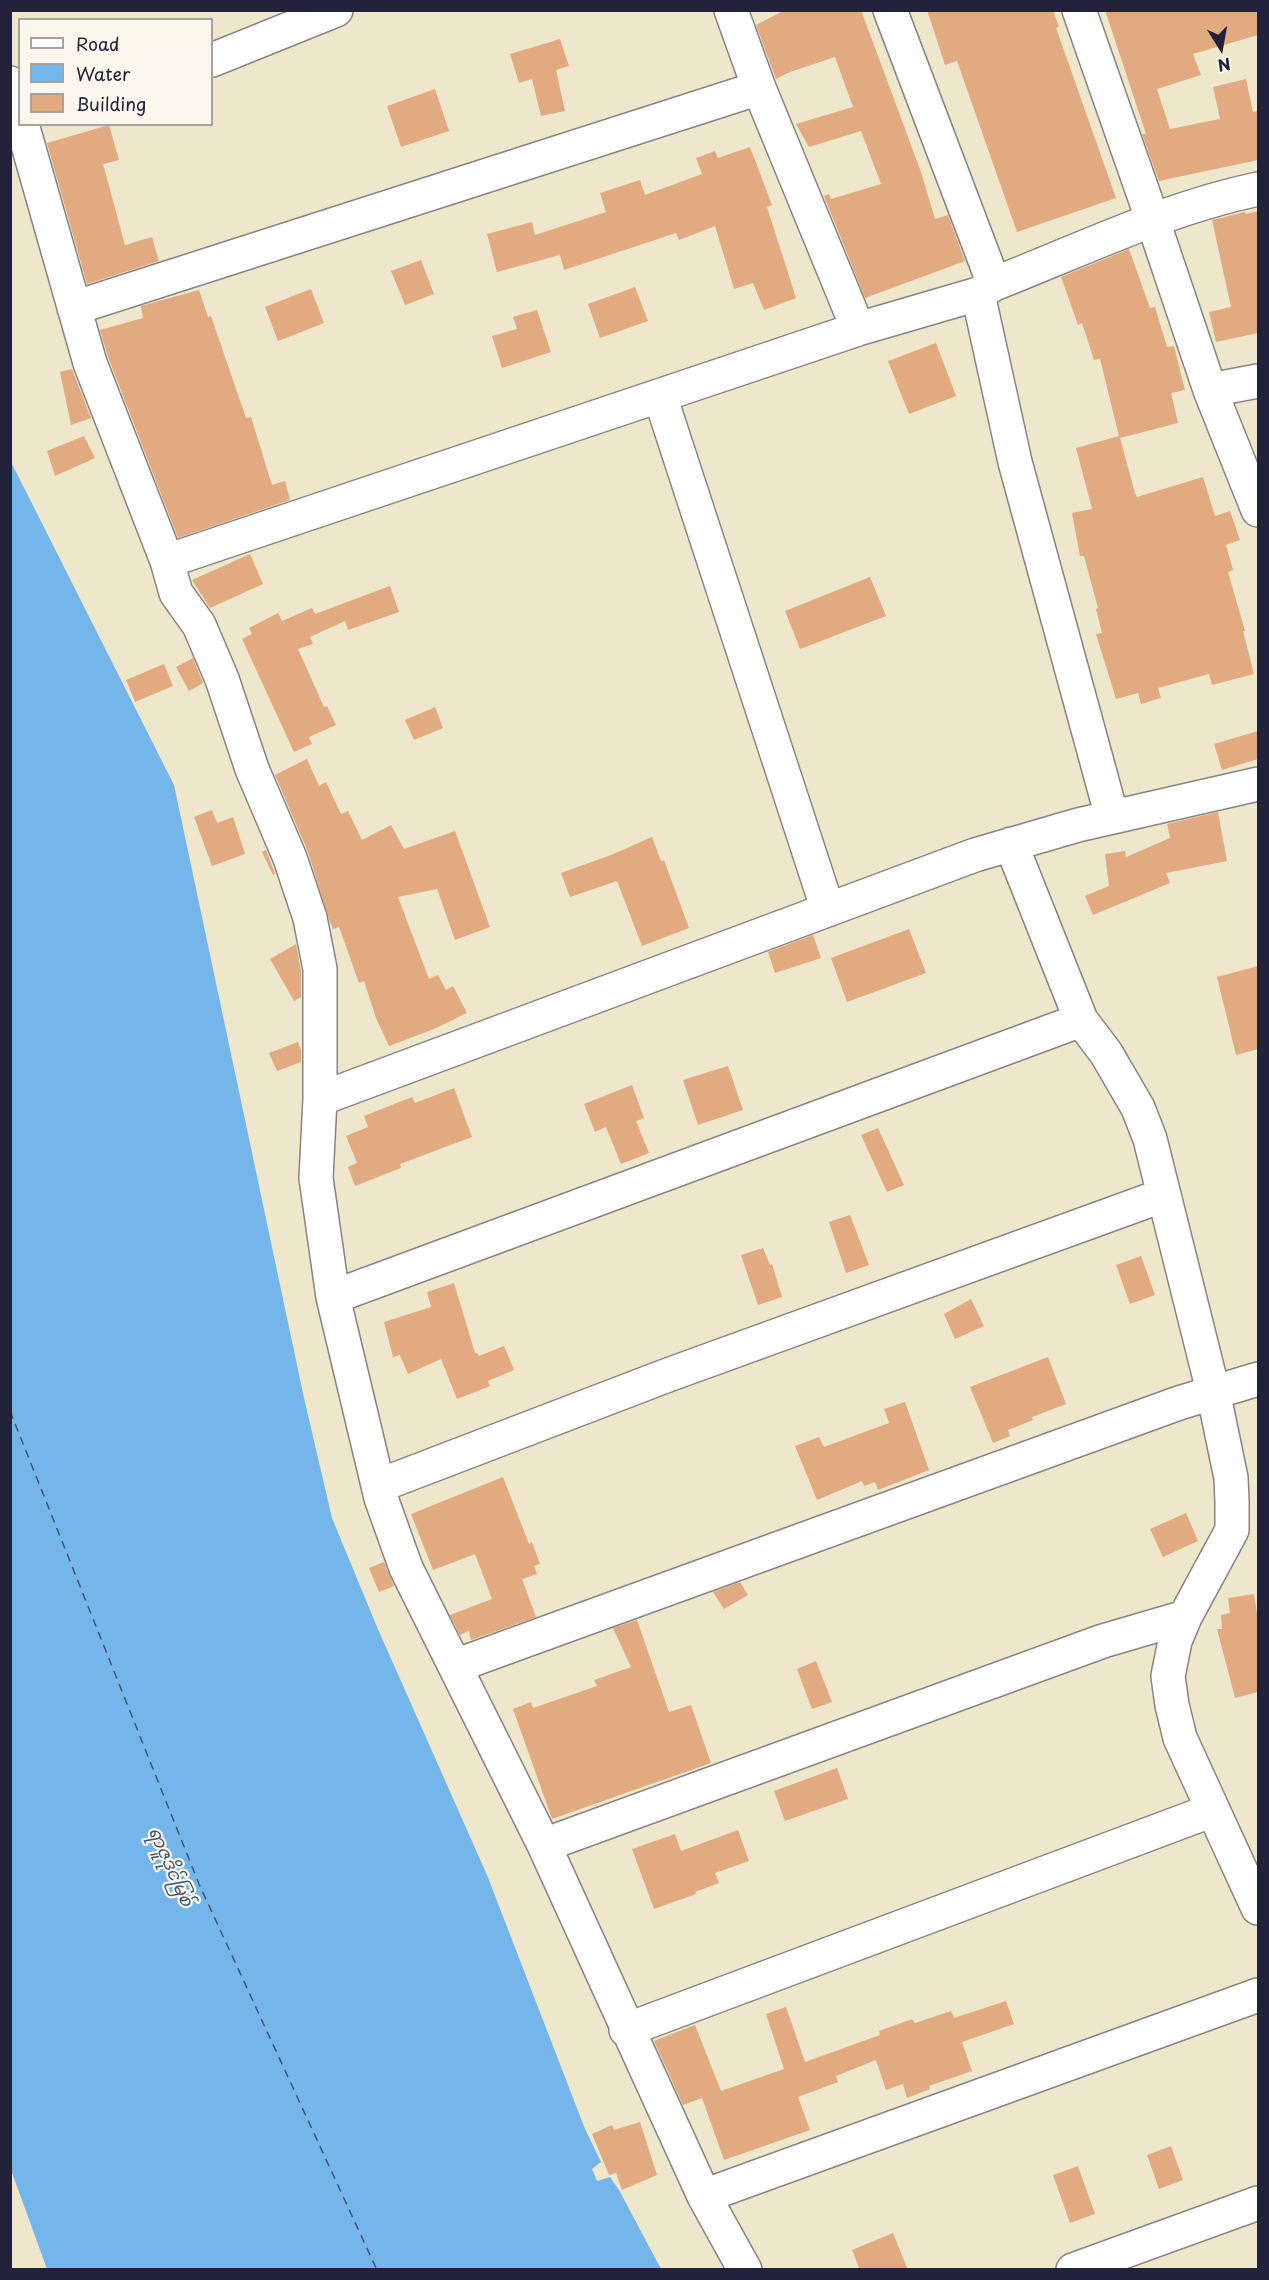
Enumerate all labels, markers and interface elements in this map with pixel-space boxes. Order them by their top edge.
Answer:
legend [18,18,213,126]
north arrow [1191,18,1251,78]
text: Road [76,30,120,57]
text: N [1216,53,1233,79]
text: Water [76,60,130,87]
text: Building [76,90,146,117]
water label: ရာဇူဒိုင်မြစ် [143,1824,197,1910]

